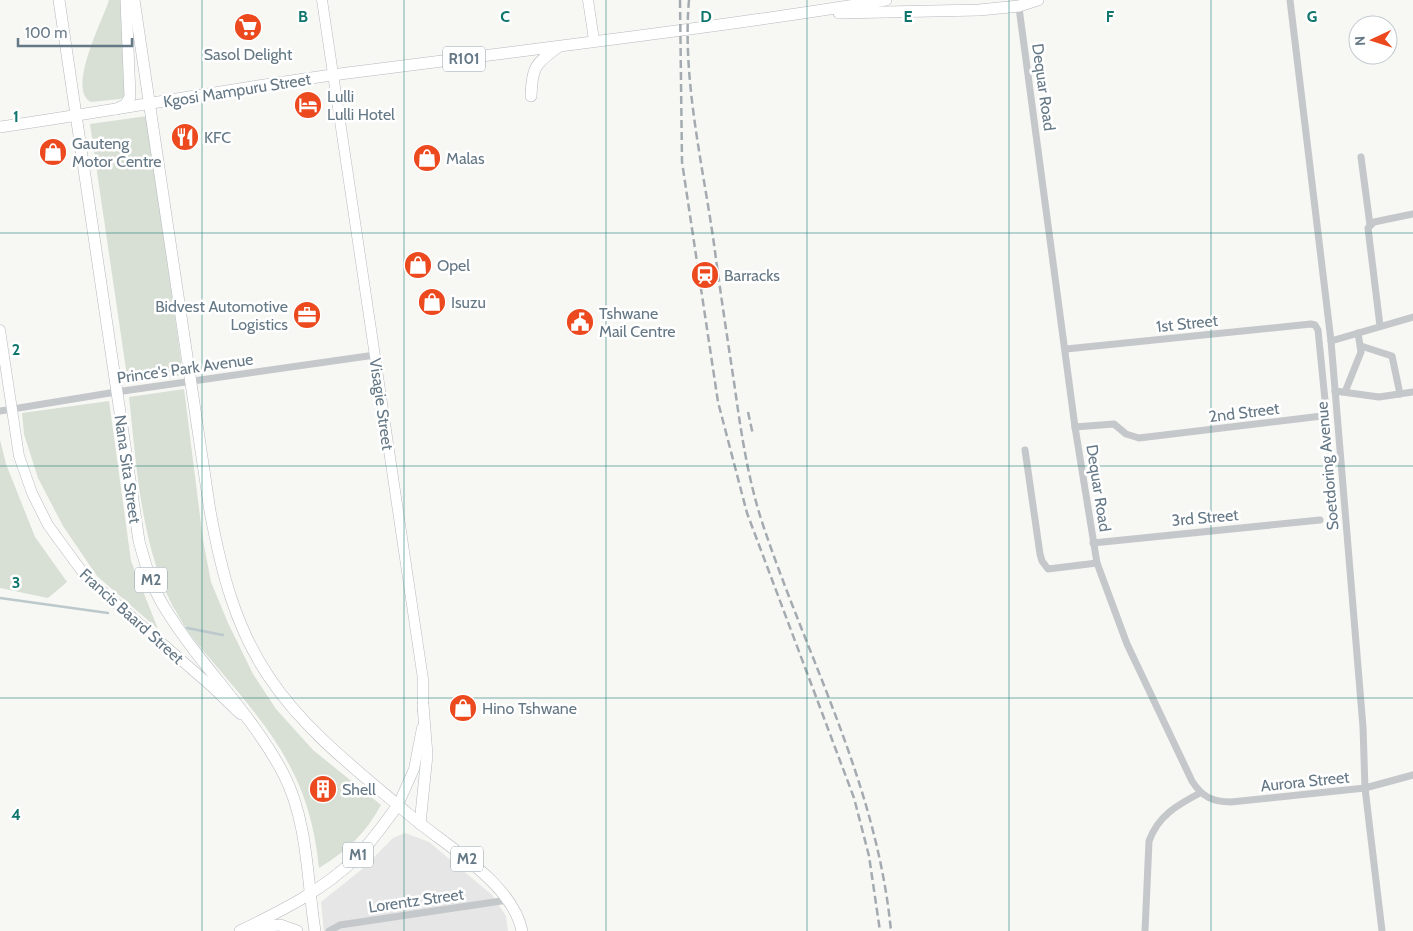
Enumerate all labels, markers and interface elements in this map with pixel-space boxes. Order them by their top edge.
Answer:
text: B [298,7,308,26]
text: C [500,7,510,26]
text: D [700,7,712,26]
text: E [903,7,913,26]
text: F [1106,7,1115,26]
text: G [1307,7,1317,26]
supermarket icon: Sasol Delight [233,12,263,42]
scale bar [18,15,131,47]
north arrow [1348,15,1398,65]
text: 100 m [25,24,67,42]
text: N [1351,35,1369,46]
street label: Dequar Road [1028,42,1059,132]
place label: Sasol Delight [204,45,293,64]
road number: R101 [443,46,485,72]
street label: Kgosi Mampuru Street [162,69,313,112]
place label: Lulli Lulli Hotel [327,87,395,124]
hotel icon: Lulli Lulli Hotel [293,90,323,120]
text: 1 [13,107,19,126]
restaurant icon: KFC [170,122,200,152]
place label: KFC [204,128,231,147]
place label: Gauteng Motor Centre [72,134,161,171]
shop icon: Gauteng Motor Centre [38,137,68,167]
shop icon: Malas [412,143,442,173]
place label: Malas [446,149,485,168]
shop icon: Opel [403,250,433,280]
place label: Opel [437,256,470,275]
station icon: Barracks [690,260,720,290]
place label: Barracks [724,266,780,285]
shop icon: Isuzu [417,287,447,317]
place label: Isuzu [451,293,486,312]
place label: Bidvest Automotive Logistics [155,297,288,334]
office icon: Bidvest Automotive Logistics [292,300,322,330]
place label: Tshwane Mail Centre [599,304,675,341]
public building icon: Tshwane Mail Centre [565,307,595,337]
street label: 1st Street [1155,311,1219,336]
text: 2 [12,340,20,359]
street label: Prince's Park Avenue [116,350,254,387]
street label: Visagie Street [366,357,397,452]
street label: 2nd Street [1208,399,1281,426]
street label: Soetdoring Avenue [1312,401,1343,531]
street label: Nana Sita Street [110,414,145,525]
street label: Dequar Road [1082,443,1115,533]
street label: 3rd Street [1171,505,1240,530]
street label: Francis Baard Street [76,565,188,668]
road number: M2 [135,568,167,592]
text: 3 [12,573,20,592]
shop icon: Hino Tshwane [448,693,478,723]
place label: Hino Tshwane [482,699,577,718]
street label: Aurora Street [1260,767,1351,796]
building icon: Shell [308,774,338,804]
place label: Shell [342,780,376,799]
text: 4 [11,805,21,824]
road number: M1 [343,842,373,868]
road number: M2 [451,846,483,872]
street label: Lorentz Street [367,884,466,917]

